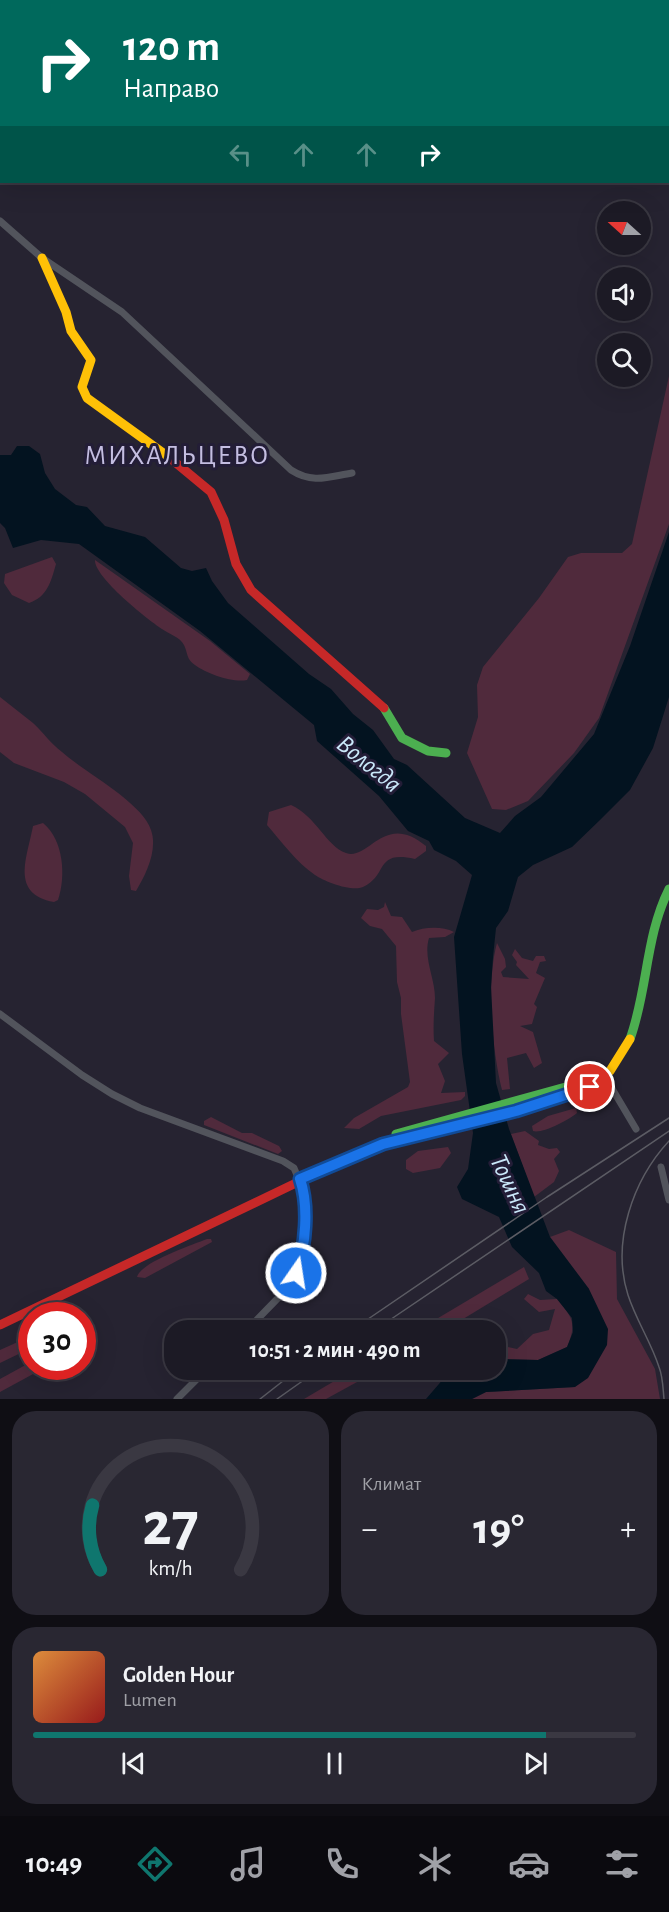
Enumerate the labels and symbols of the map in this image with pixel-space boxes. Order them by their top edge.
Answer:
north arrow [597,201,651,255]
district label: МИХАЛЬЦЕВО [84,442,270,469]
water label: Вологда [332,730,406,798]
pin [564,1061,615,1112]
water label: Тошня [485,1150,535,1218]
position arrow [264,1241,328,1305]
speed limit sign: 30 [18,1302,96,1380]

